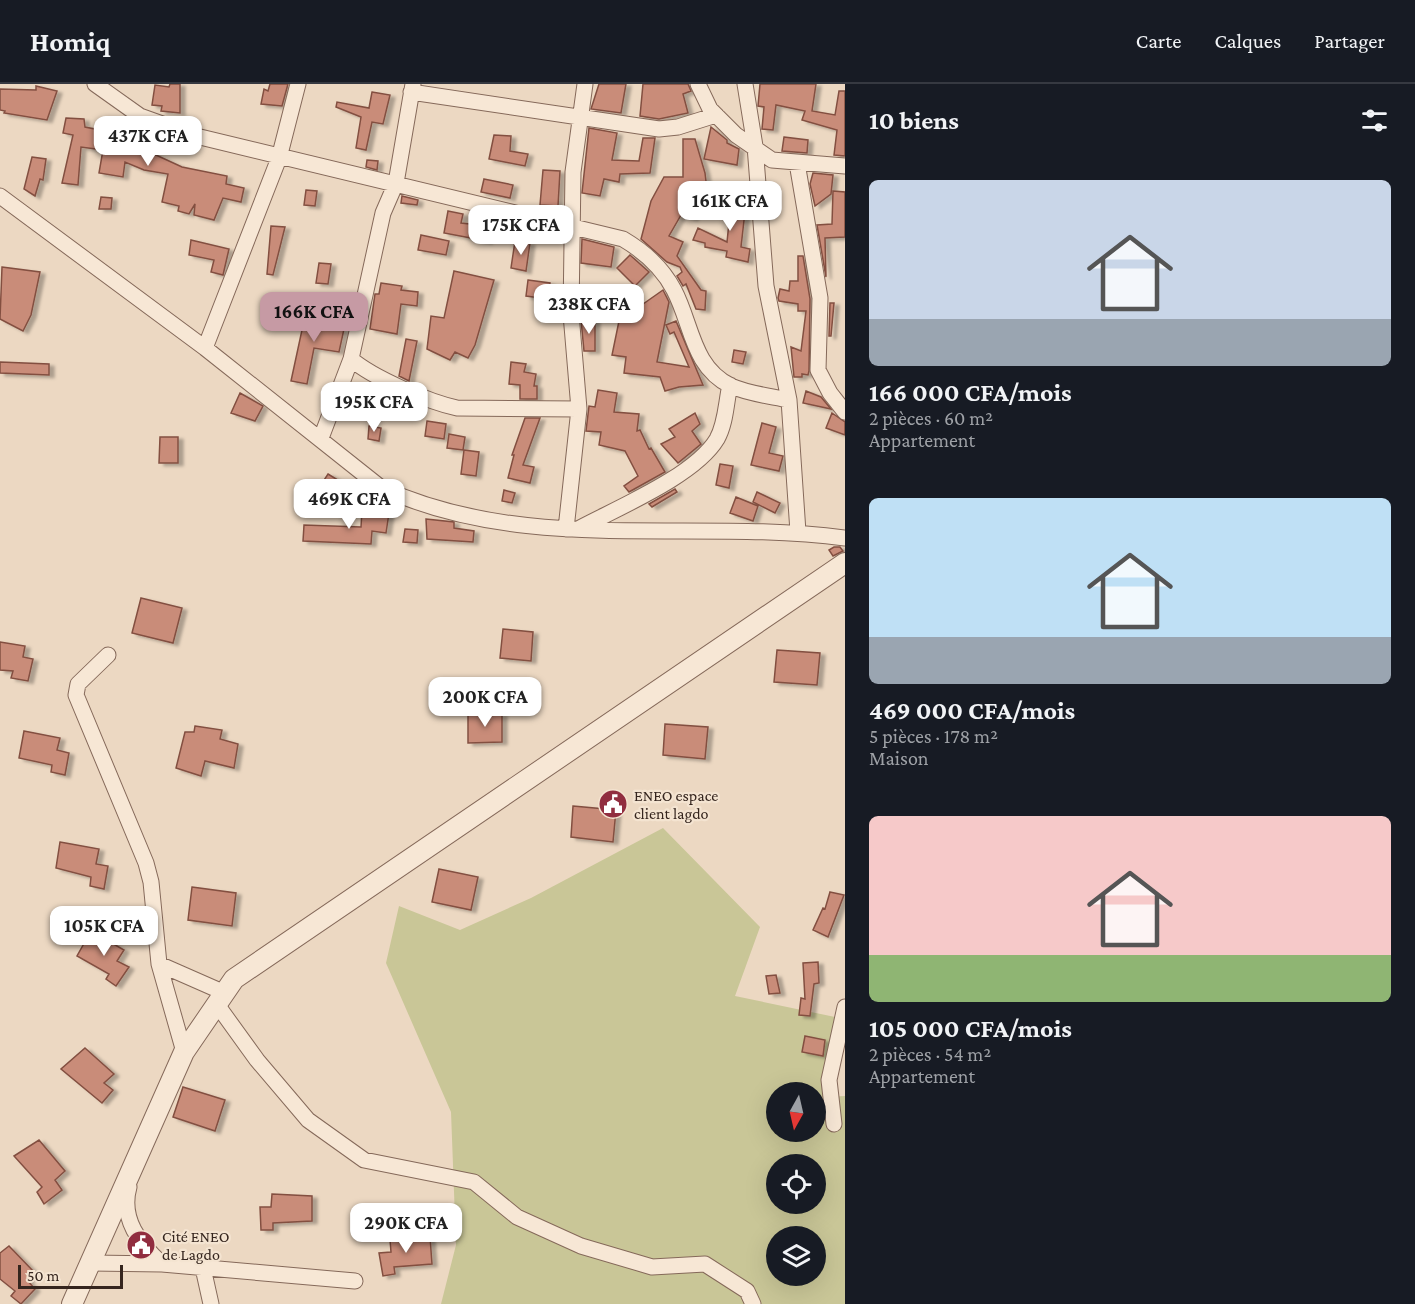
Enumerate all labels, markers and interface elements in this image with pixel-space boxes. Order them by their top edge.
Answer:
text: Homiq [30,26,111,57]
text: Carte [1136,29,1181,53]
text: Calques [1214,29,1281,53]
text: Partager [1314,29,1385,53]
icon: filters [1358,104,1391,137]
text: 10 biens [869,106,959,135]
pin: 437K CFA [86,116,210,167]
text: 437K CFA [108,124,188,146]
pin: 161K CFA [668,181,792,232]
text: 161K CFA [692,189,768,211]
pin: 175K CFA [459,205,583,256]
text: 175K CFA [482,213,560,235]
icon: home [1076,219,1184,327]
pin: 238K CFA [527,284,651,335]
pin: 166K CFA [252,292,376,343]
text: 238K CFA [548,292,630,314]
text: 166K CFA [274,300,354,322]
text: 166 000 CFA/mois [869,378,1072,407]
pin: 195K CFA [312,382,436,433]
text: 195K CFA [335,390,413,412]
text: 2 pièces · 60 m² [869,407,993,429]
text: Appartement [869,429,975,451]
pin: 469K CFA [287,479,411,530]
text: 469K CFA [308,487,390,509]
icon: home [1076,537,1184,645]
pin: 200K CFA [423,677,547,728]
text: 200K CFA [442,685,528,707]
text: 469 000 CFA/mois [869,696,1075,725]
text: 5 pièces · 178 m² [869,725,998,747]
text: Maison [869,747,929,769]
place label: ENEO espace client lagdo [634,787,718,823]
public building icon: ENEO espace client lagdo [597,788,629,820]
icon: home [1076,855,1184,963]
pin: 105K CFA [42,906,166,957]
text: 105K CFA [64,914,144,936]
text: 105 000 CFA/mois [869,1014,1072,1043]
text: 2 pièces · 54 m² [869,1043,991,1065]
text: Appartement [869,1065,975,1087]
north arrow [766,1082,826,1142]
map controls [766,1082,826,1286]
button: locate [766,1154,826,1214]
pin: 290K CFA [344,1203,468,1254]
text: 290K CFA [364,1211,448,1233]
button: layers [766,1226,826,1286]
place label: Cité ENEO de Lagdo [162,1228,229,1264]
public building icon: Cité ENEO de Lagdo [125,1229,157,1261]
scale bar [18,1262,123,1290]
text: 50 m [27,1267,59,1284]

